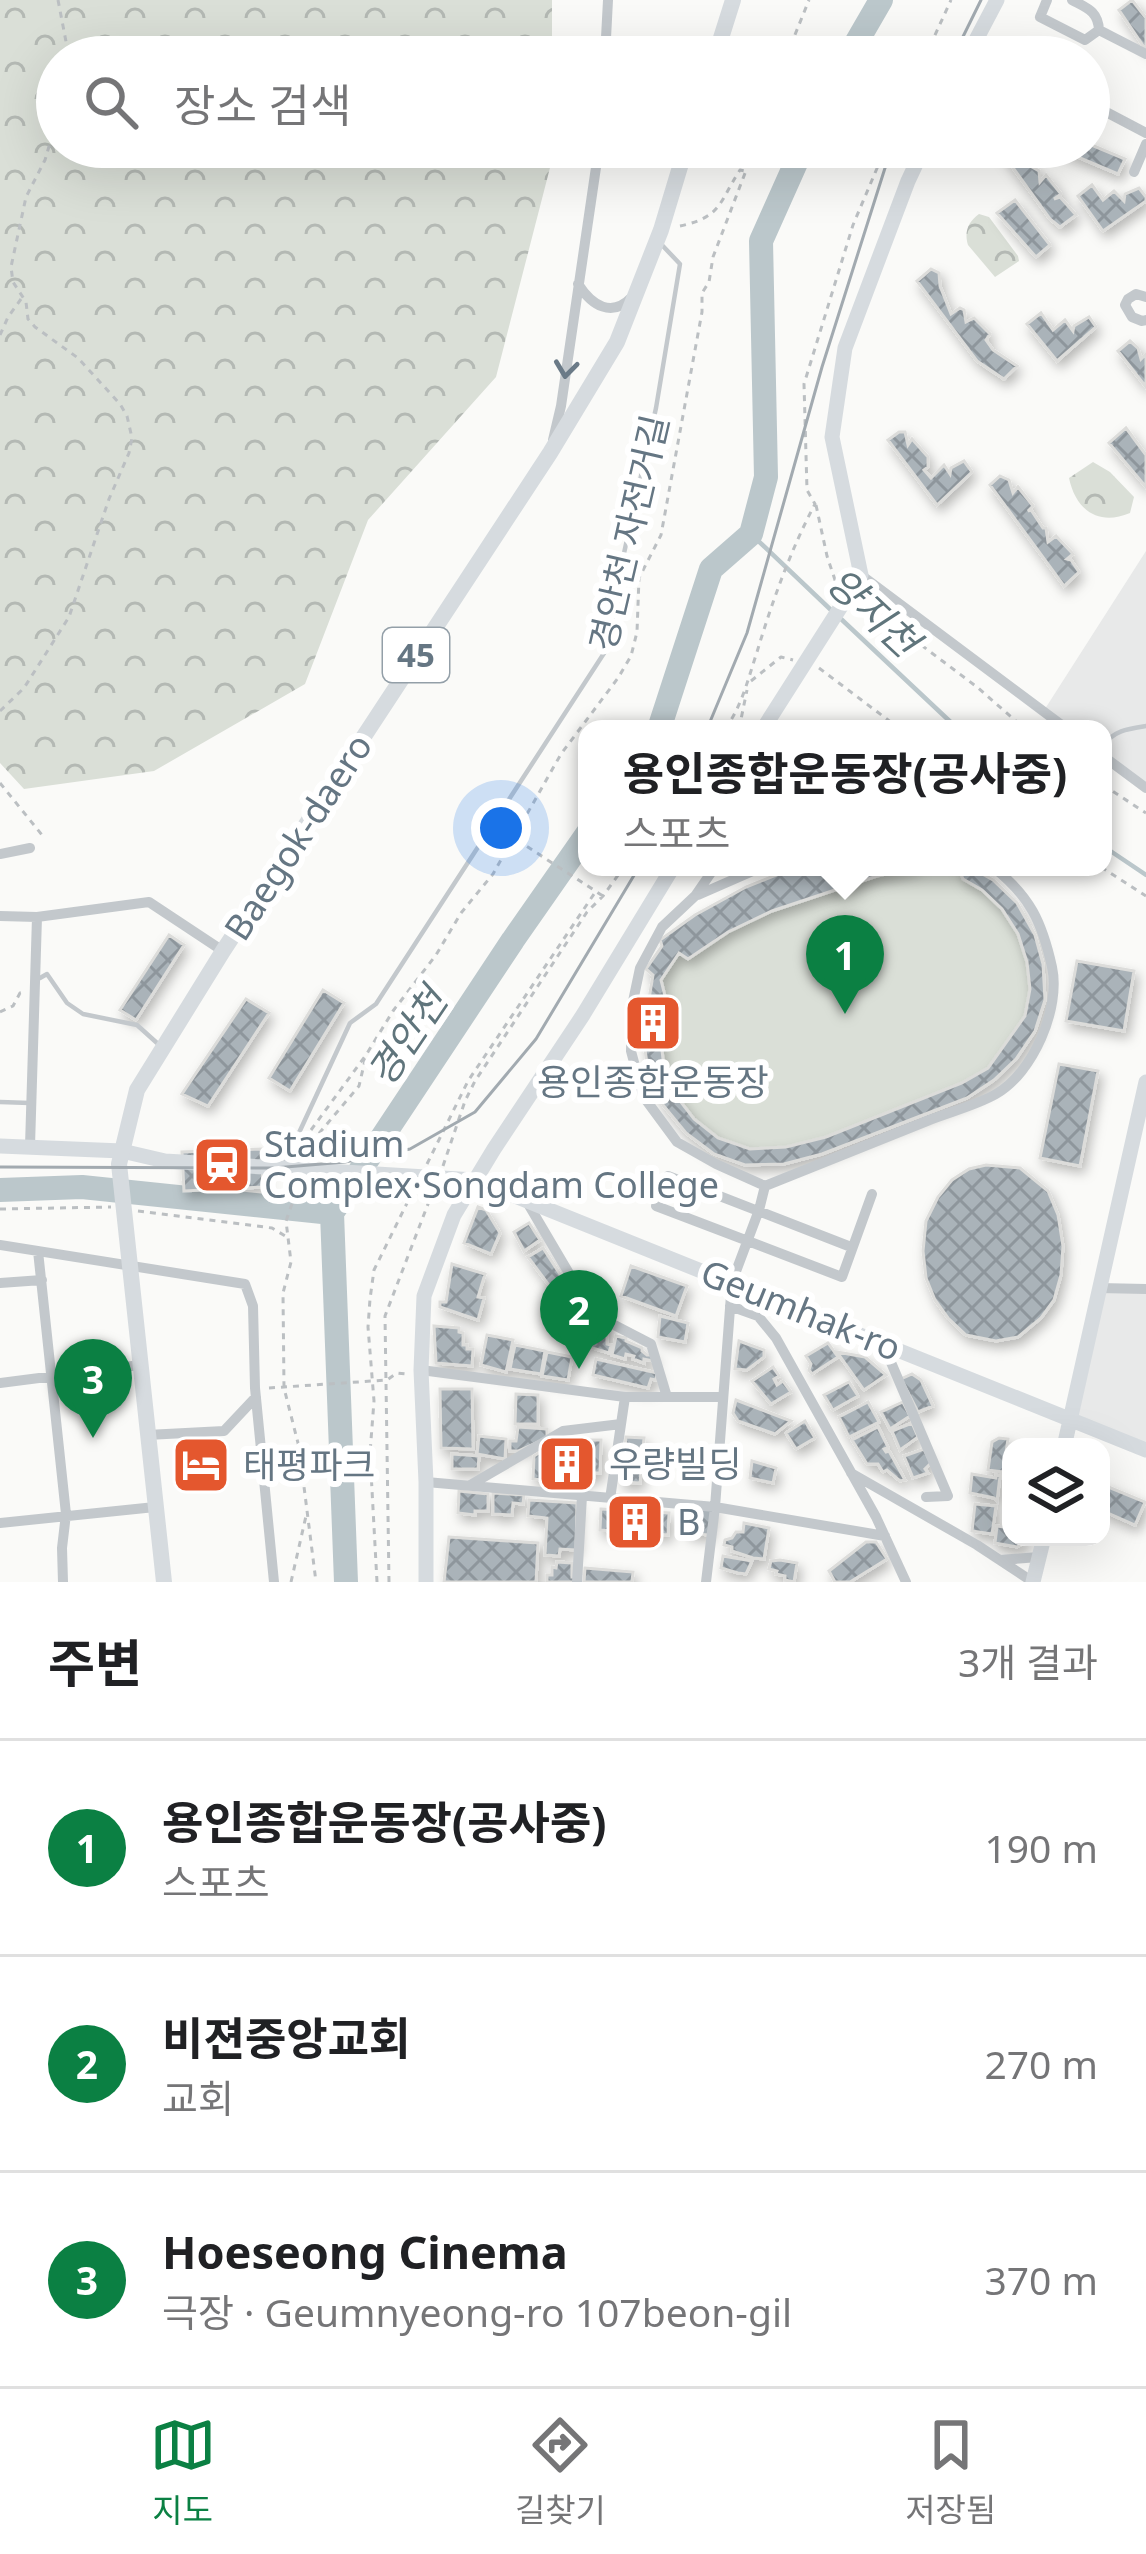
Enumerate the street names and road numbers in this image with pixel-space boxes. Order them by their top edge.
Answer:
street label: 경안천 자전거길 [578,410,680,656]
road number: 45 [383,628,449,682]
street label: Baegok-daero [212,724,383,950]
street label: Geumhak-ro [694,1247,908,1372]

